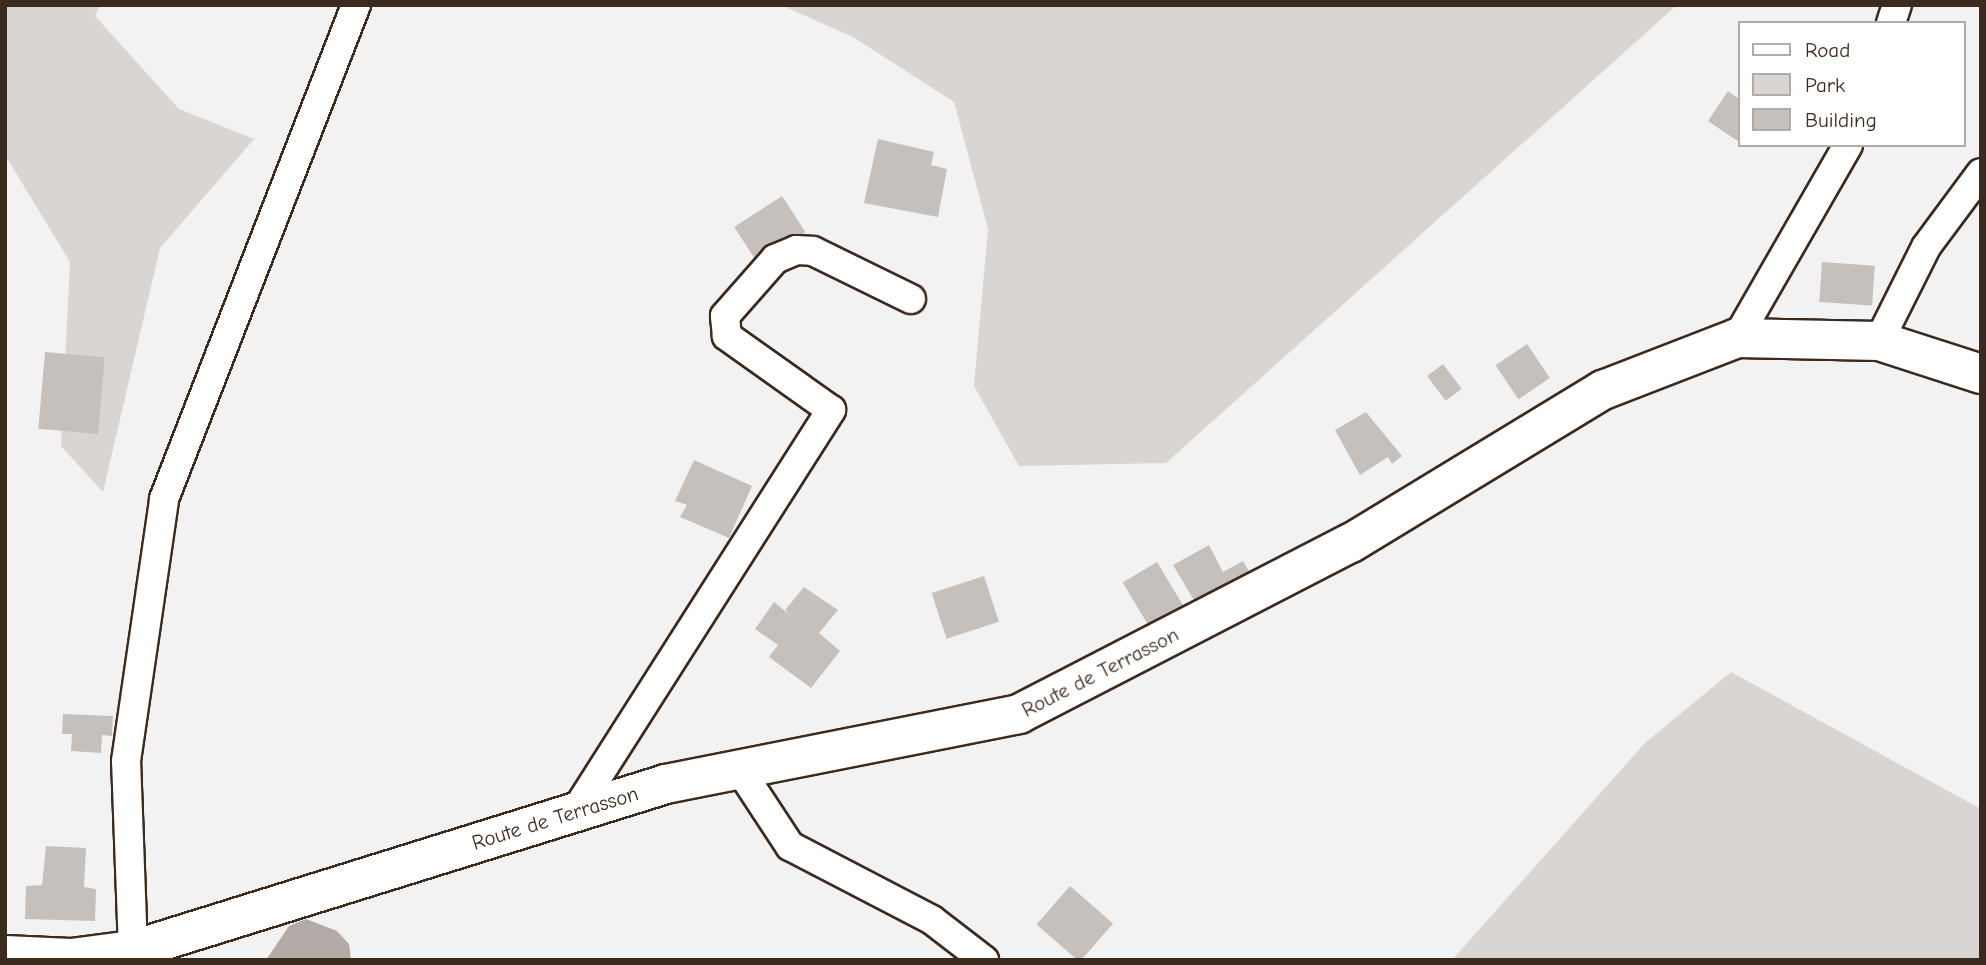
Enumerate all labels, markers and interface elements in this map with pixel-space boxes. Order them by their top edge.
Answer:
legend [1738,21,1965,147]
text: Road [1805,38,1850,62]
text: Park [1805,73,1845,97]
text: Building [1805,108,1877,132]
street label: Route de Terrasson [1017,622,1183,722]
street label: Route de Terrasson [469,781,641,855]

